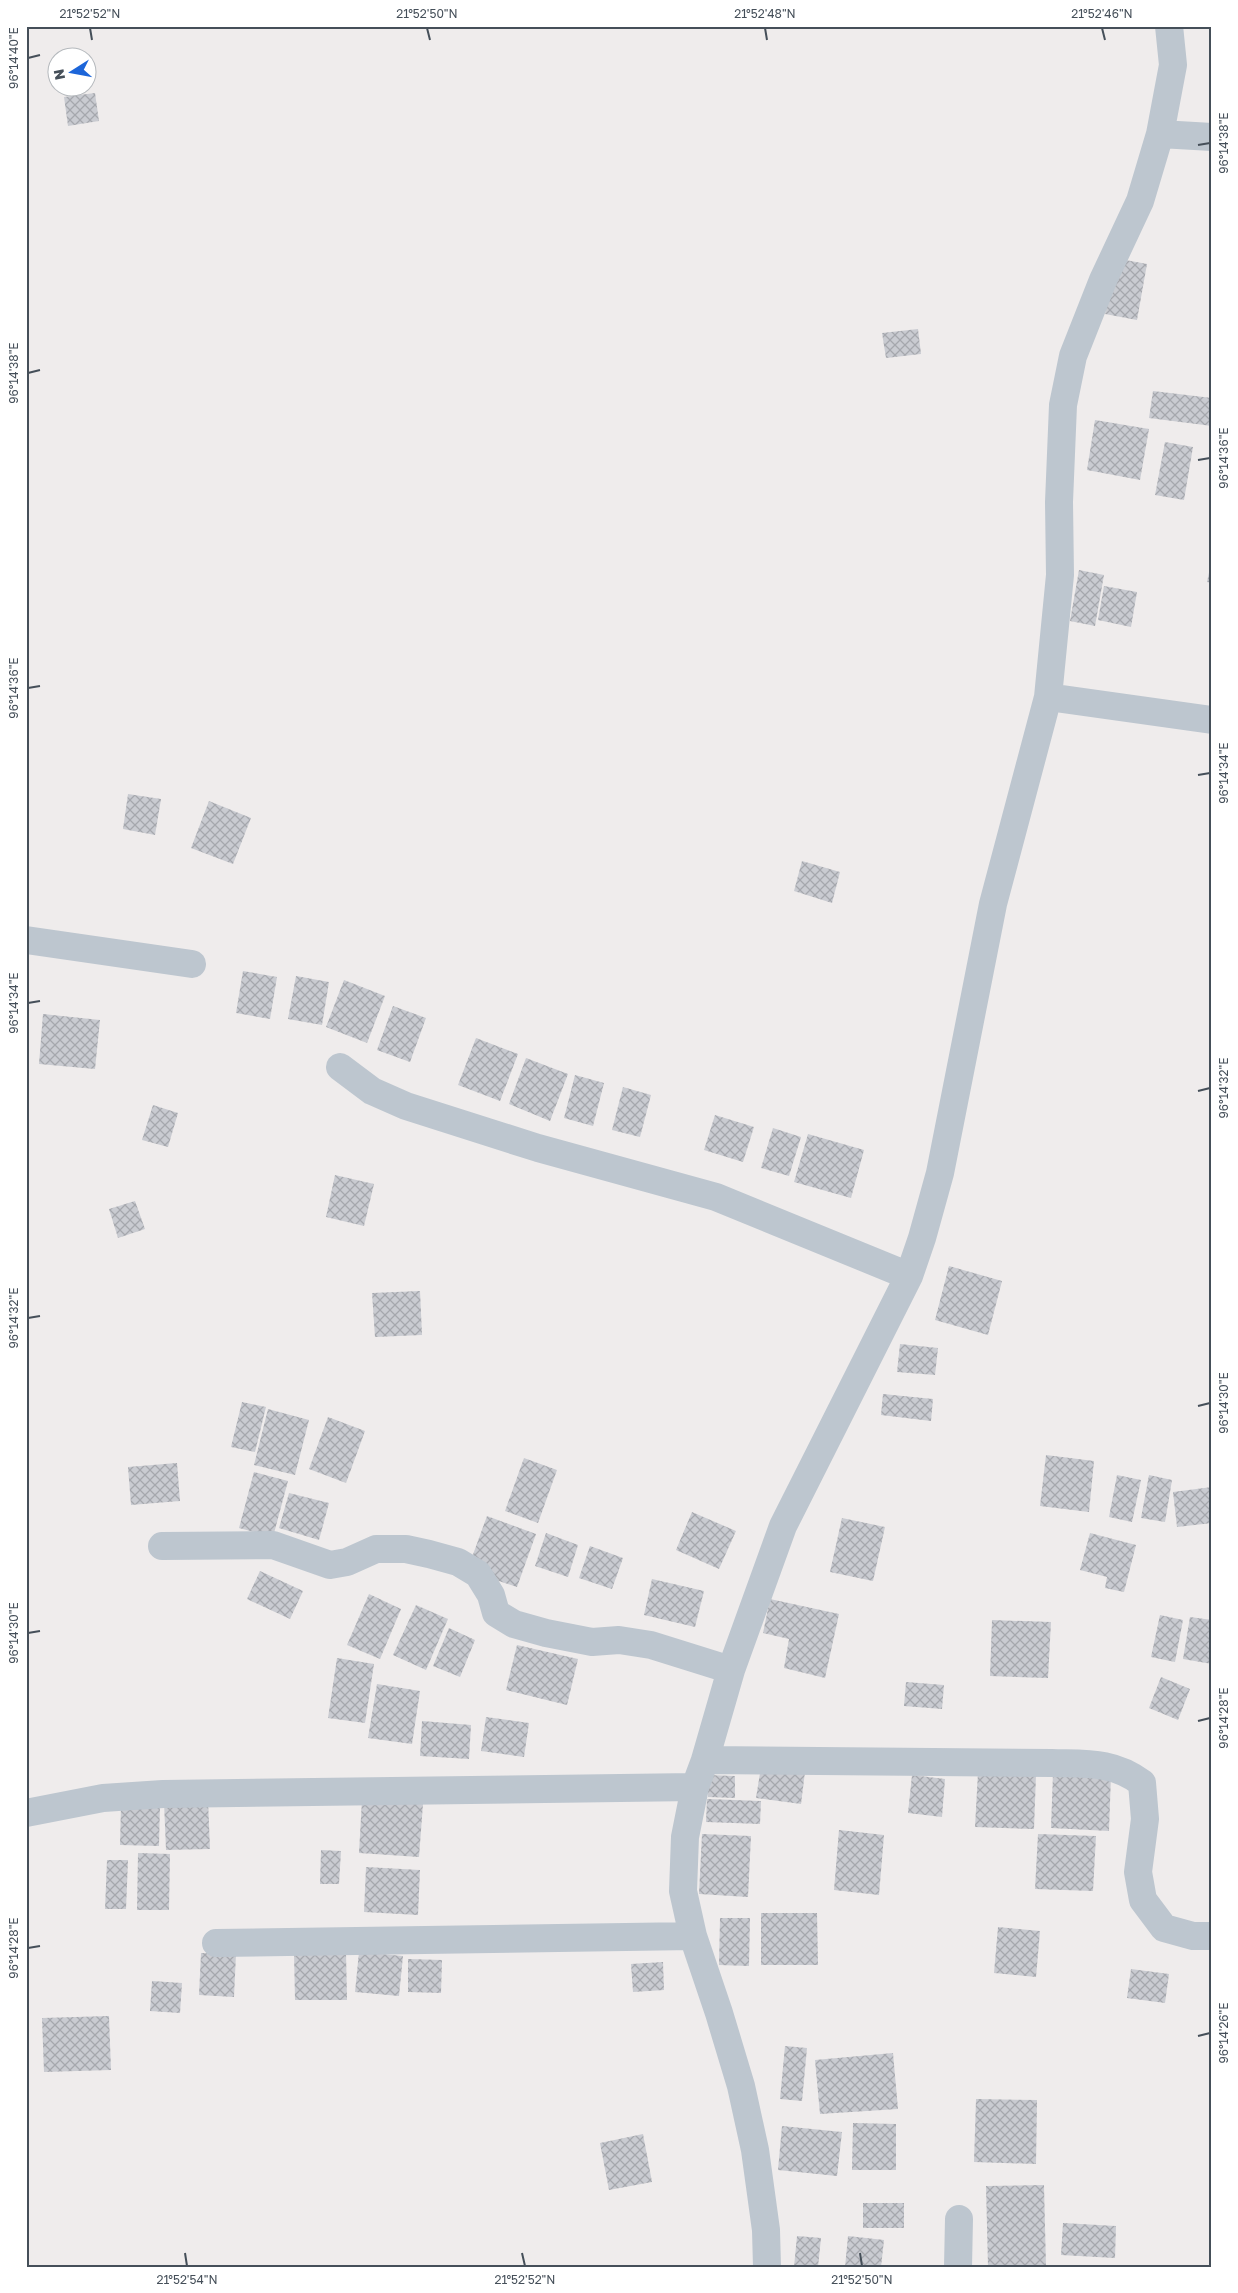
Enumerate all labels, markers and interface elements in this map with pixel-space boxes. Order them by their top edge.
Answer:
text: 21°52'52"N [60,6,120,21]
text: 21°52'50"N [396,6,458,21]
text: 21°52'48"N [734,6,796,21]
text: 21°52'46"N [1071,6,1133,21]
text: 96°14'40"E [6,27,21,89]
north arrow [48,48,98,98]
text: N [49,68,68,81]
text: 96°14'38"E [1216,112,1231,174]
text: 96°14'38"E [6,342,21,404]
text: 96°14'36"E [1216,427,1231,489]
text: 96°14'36"E [6,657,21,719]
text: 96°14'34"E [1216,742,1231,804]
text: 96°14'34"E [6,972,21,1034]
text: 96°14'32"E [1216,1058,1231,1118]
text: 96°14'32"E [6,1288,21,1348]
text: 96°14'30"E [1216,1372,1231,1434]
text: 96°14'30"E [6,1602,21,1664]
text: 96°14'28"E [1216,1687,1231,1749]
text: 96°14'28"E [6,1917,21,1979]
text: 96°14'26"E [1216,2002,1231,2064]
text: 21°52'54"N [156,2272,218,2287]
text: 21°52'52"N [495,2272,555,2287]
text: 21°52'50"N [831,2272,893,2287]

